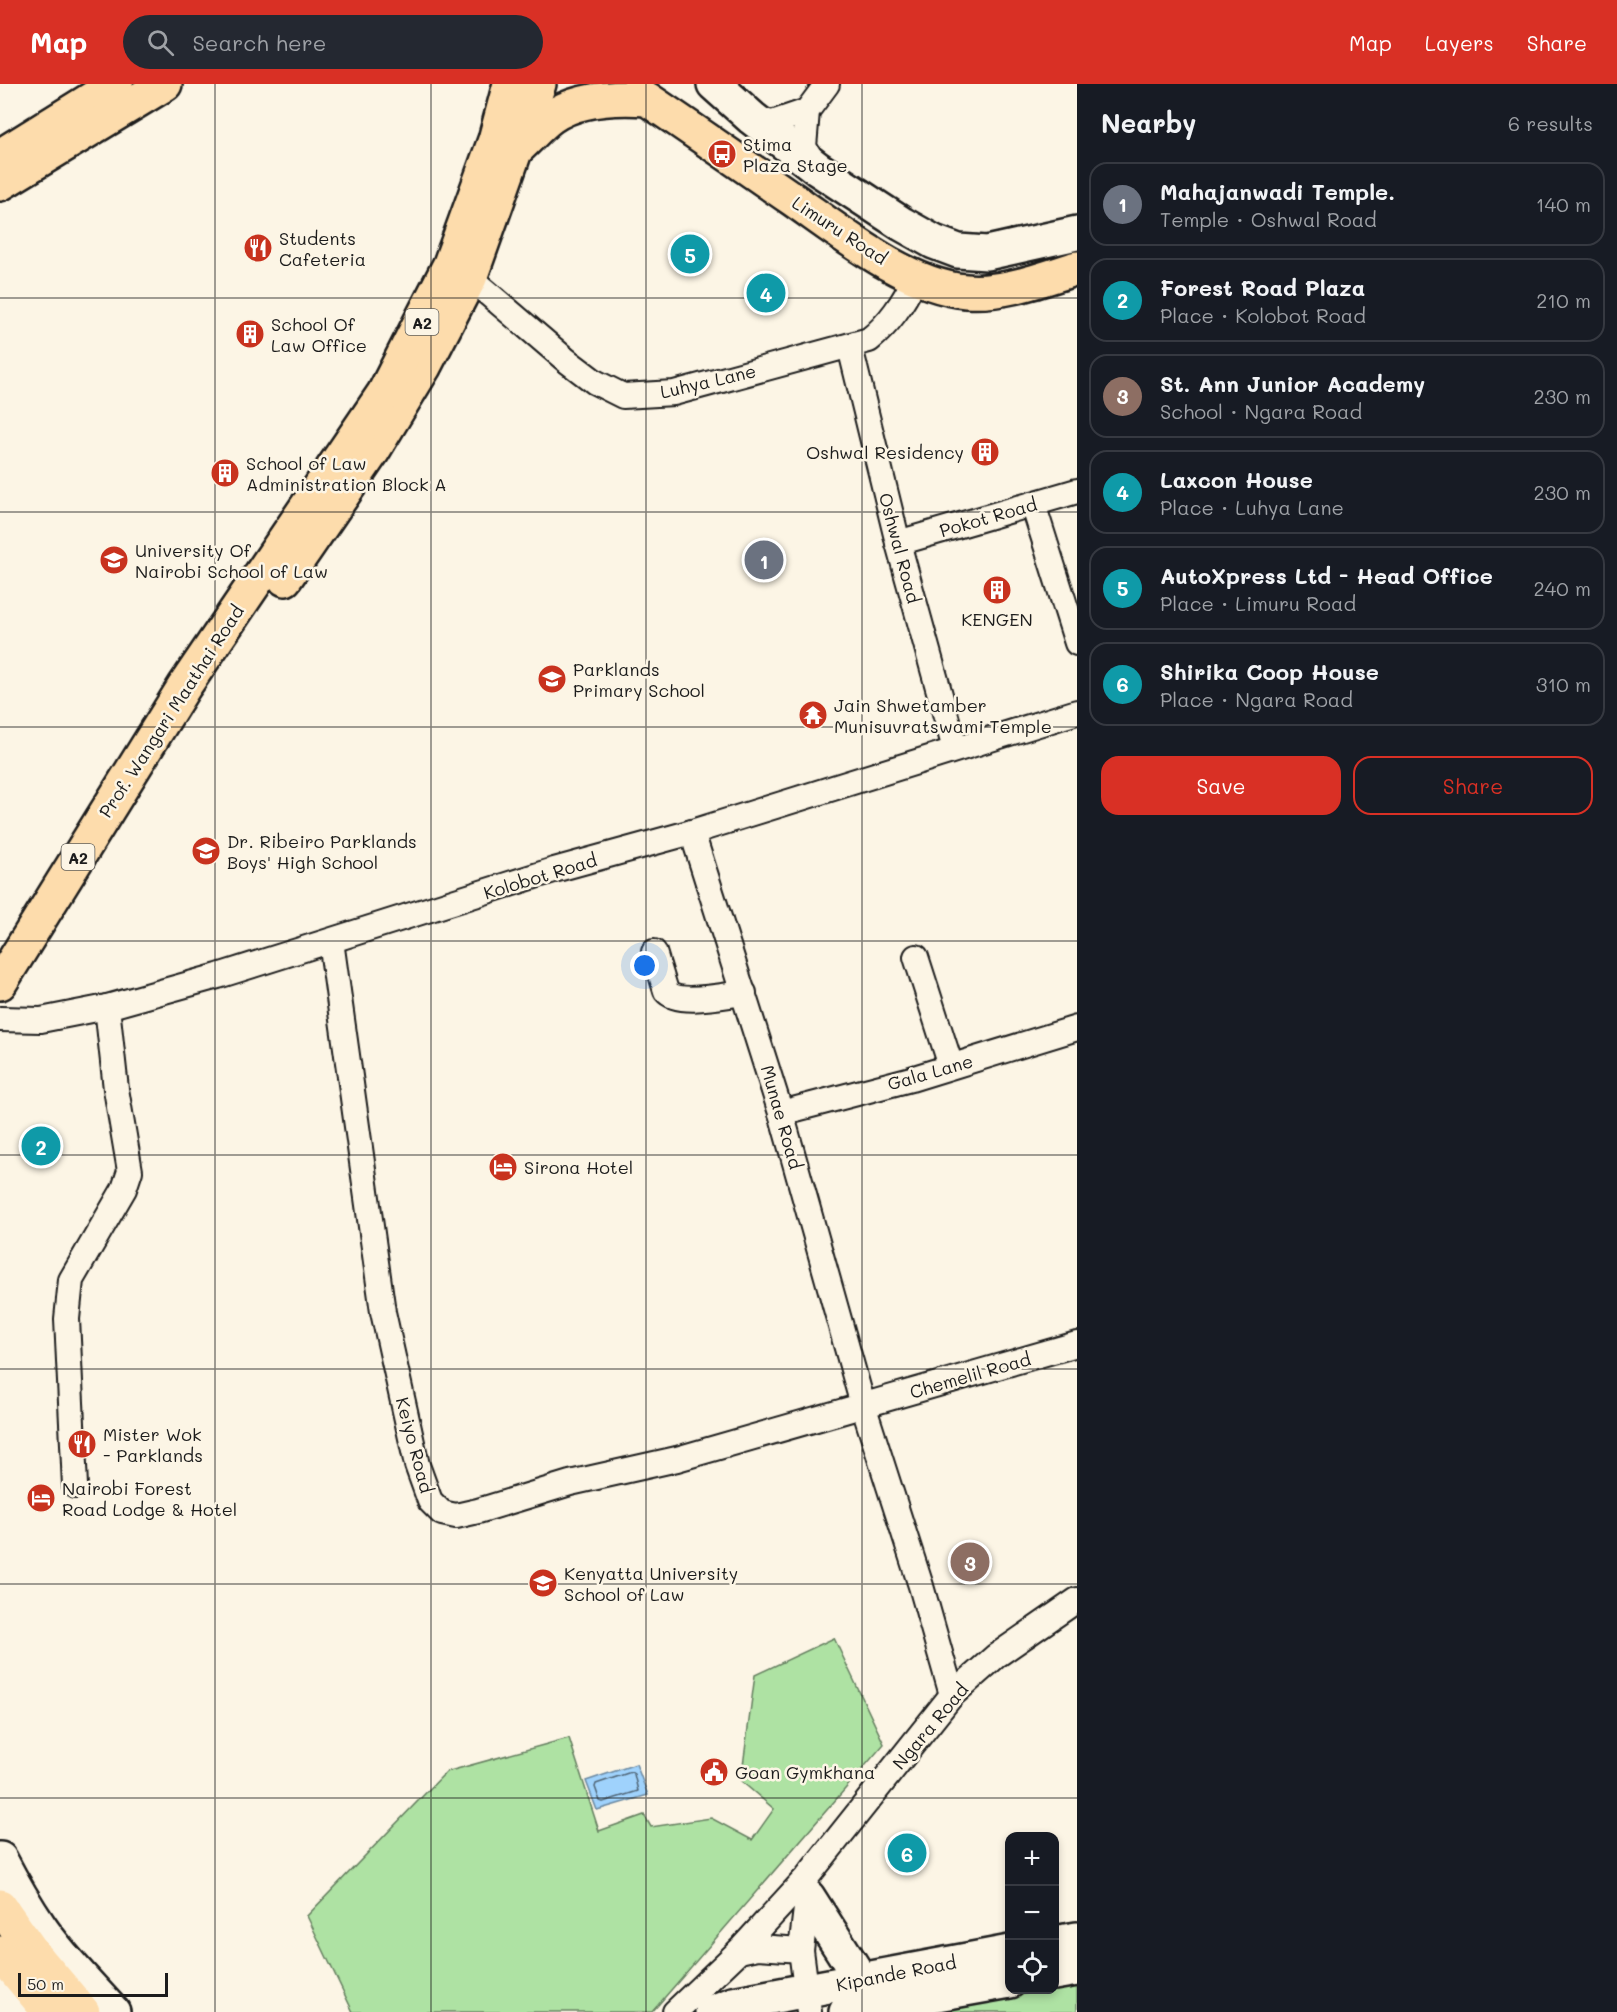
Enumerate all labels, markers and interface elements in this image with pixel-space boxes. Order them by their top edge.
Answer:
search box [123,15,543,69]
text: Map [30,24,87,60]
icon: search [144,26,177,59]
text: Search here [192,28,326,57]
text: Map [1349,29,1392,56]
text: Layers [1425,29,1494,56]
text: Share [1527,29,1587,56]
text: Nearby [1101,106,1196,140]
text: 6 results [1508,110,1593,136]
place label: Stima Plaza Stage [743,132,848,177]
bus stop icon: Stima Plaza Stage [706,138,738,170]
text: Mahajanwadi Temple. [1160,177,1395,206]
street label: Limuru Road [788,190,892,270]
text: 1 [1118,191,1127,217]
text: 140 m [1536,191,1591,217]
text: Temple · Oshwal Road [1160,206,1377,232]
place label: Students Cafeteria [279,226,366,271]
restaurant icon: Students Cafeteria [242,232,274,264]
pin: 5 [670,232,710,276]
pin: 4 [746,270,786,316]
text: Forest Road Plaza [1160,273,1365,302]
text: 2 [1117,287,1128,313]
text: 210 m [1536,287,1591,313]
text: Place · Kolobot Road [1160,302,1366,328]
road number: A2 [406,309,438,335]
place label: School Of Law Office [271,312,367,357]
building icon: School Of Law Office [234,318,266,350]
street label: Luhya Lane [658,358,758,404]
text: St. Ann Junior Academy [1160,369,1425,398]
text: 3 [1117,383,1129,409]
text: 230 m [1533,383,1591,409]
text: School · Ngara Road [1160,398,1362,424]
building icon: Oshwal Residency [969,436,1001,468]
place label: Oshwal Residency [806,440,964,464]
place label: School of Law Administration Block A [246,451,447,496]
building icon: School of Law Administration Block A [209,457,241,489]
text: Laxcon House [1160,465,1313,494]
text: 4 [1116,479,1129,505]
text: 230 m [1533,479,1591,505]
street label: Oshwal Road [874,490,926,606]
street label: Pokot Road [936,492,1040,542]
text: Place · Luhya Lane [1160,494,1344,520]
place label: University Of Nairobi School of Law [135,538,328,583]
pin: 1 [744,538,783,582]
school or university icon: University Of Nairobi School of Law [98,544,130,576]
text: AutoXpress Ltd - Head Office [1160,561,1493,590]
building icon: KENGEN [981,574,1013,606]
text: 5 [1117,575,1128,601]
text: 240 m [1533,575,1591,601]
text: Place · Limuru Road [1160,590,1356,616]
street label: Prof. Wangari Maathai Road [93,600,249,822]
place label: KENGEN [961,607,1033,631]
place label: Parklands Primary School [573,657,705,702]
text: Shirika Coop House [1160,657,1379,686]
school or university icon: Parklands Primary School [536,663,568,695]
text: 6 [1116,671,1129,697]
text: 310 m [1536,671,1591,697]
text: Place · Ngara Road [1160,686,1353,712]
place label: Jain Shwetamber Munisuvratswami Temple [834,693,1052,738]
temple icon: Jain Shwetamber Munisuvratswami Temple [797,699,829,731]
button: Save [1101,756,1341,815]
button: Share [1353,756,1593,815]
place label: Dr. Ribeiro Parklands Boys' High School [227,829,417,874]
school or university icon: Dr. Ribeiro Parklands Boys' High School [190,835,222,867]
road number: A2 [62,844,94,870]
street label: Kolobot Road [480,847,600,905]
your location [630,951,659,980]
street label: Gala Lane [884,1048,976,1096]
street label: Munae Road [756,1062,808,1172]
pin: 2 [22,1124,60,1168]
hotel icon: Sirona Hotel [487,1151,519,1183]
place label: Sirona Hotel [524,1155,633,1179]
street label: Chemelil Road [907,1346,1033,1404]
street label: Keiyo Road [391,1394,439,1496]
place label: Mister Wok - Parklands [103,1422,203,1467]
restaurant icon: Mister Wok - Parklands [66,1428,98,1460]
place label: Nairobi Forest Road Lodge & Hotel [62,1476,237,1521]
hotel icon: Nairobi Forest Road Lodge & Hotel [25,1482,57,1514]
pin: 3 [950,1540,990,1584]
place label: Kenyatta University School of Law [564,1561,738,1606]
school or university icon: Kenyatta University School of Law [527,1567,559,1599]
street label: Ngara Road [887,1678,973,1774]
public building icon: Goan Gymkhana [698,1756,730,1788]
place label: Goan Gymkhana [735,1760,875,1784]
pin: 6 [888,1830,926,1876]
map controls [1005,1832,1059,1994]
button: + [1005,1832,1059,1886]
button: − [1005,1886,1059,1940]
button: locate [1005,1940,1059,1994]
street label: Kipande Road [834,1950,958,1996]
scale bar [18,1970,168,1998]
text: 50 m [27,1973,64,1994]

